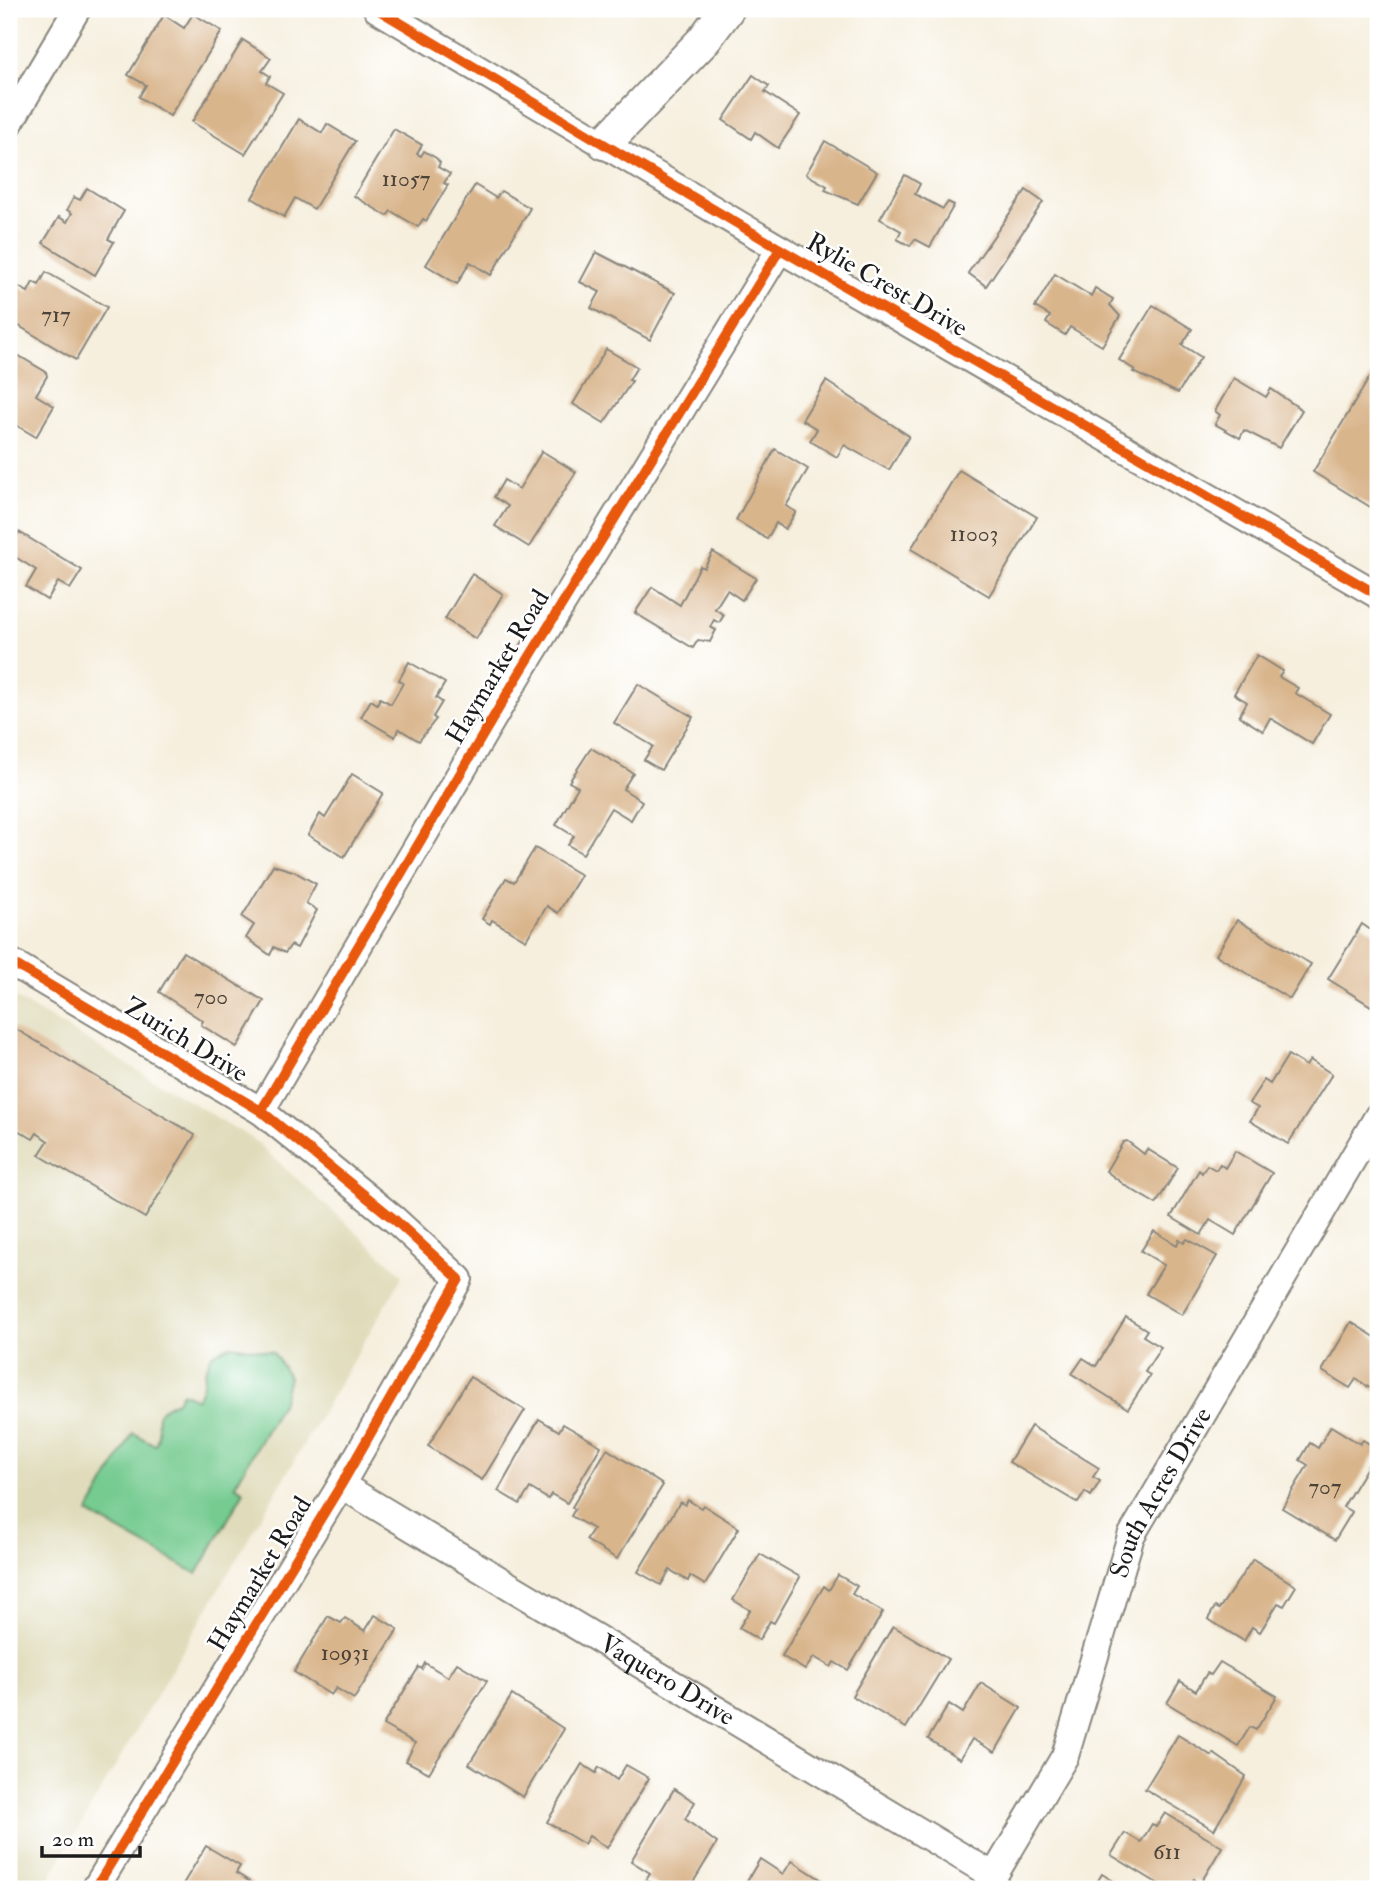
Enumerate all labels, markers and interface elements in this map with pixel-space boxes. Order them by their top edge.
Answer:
house number: 11057 [382,164,431,193]
street label: Rylie Crest Drive [801,226,973,344]
house number: 717 [41,300,71,329]
house number: 11003 [950,519,998,548]
street label: Haymarket Road [439,584,557,750]
house number: 700 [194,982,228,1011]
street label: Zurich Drive [118,991,254,1089]
street label: South Acres Drive [1103,1402,1219,1582]
house number: 707 [1309,1472,1342,1501]
street label: Haymarket Road [201,1491,319,1657]
street label: Vaquero Drive [594,1627,741,1733]
house number: 10931 [321,1638,369,1667]
scale bar [42,1814,140,1858]
text: 20 m [52,1826,94,1853]
house number: 611 [1153,1837,1181,1866]

